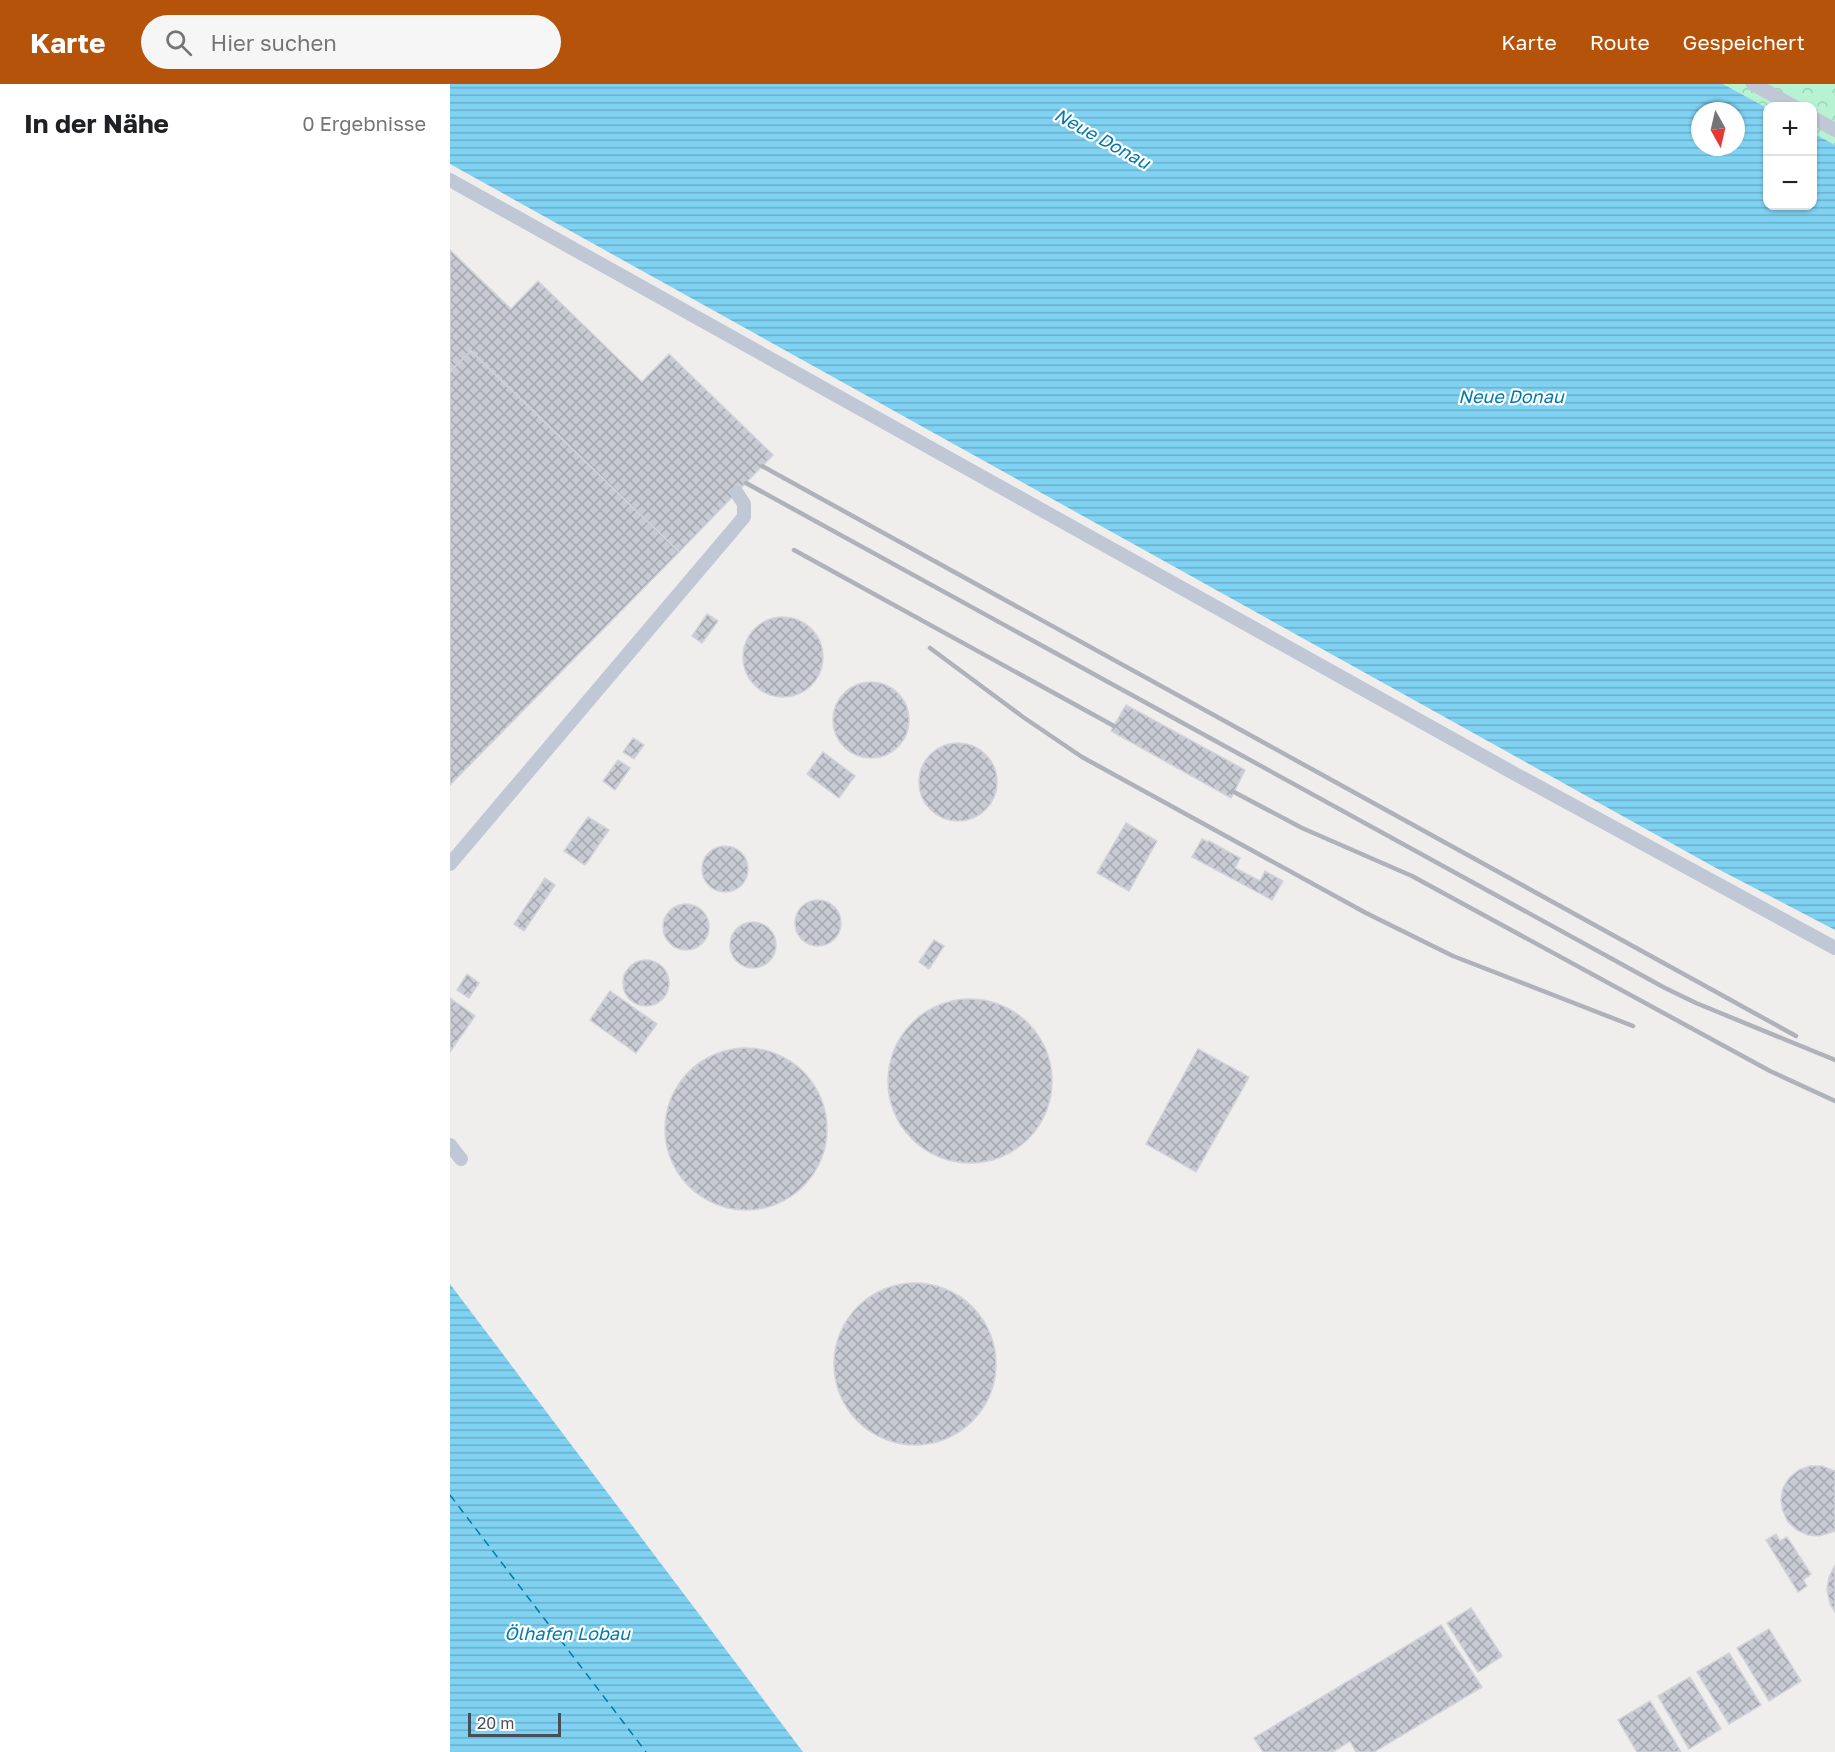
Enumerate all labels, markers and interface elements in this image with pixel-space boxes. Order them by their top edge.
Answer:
search box [141,15,561,69]
text: Karte [30,26,105,59]
icon: search [162,26,195,59]
text: Hier suchen [210,29,337,56]
text: Karte [1501,29,1557,55]
text: Route [1590,29,1650,55]
text: Gespeichert [1683,29,1805,55]
north arrow [1691,102,1745,156]
map controls [1763,102,1817,210]
button: + [1763,102,1817,156]
water label: Neue Donau [1051,103,1155,174]
text: In der Nähe [24,108,169,139]
text: 0 Ergebnisse [302,111,426,135]
button: − [1763,156,1817,210]
water label: Neue Donau [1458,385,1565,407]
water label: Ölhafen Lobau [504,1622,631,1644]
scale bar [468,1710,561,1738]
text: 20 m [477,1713,514,1733]

